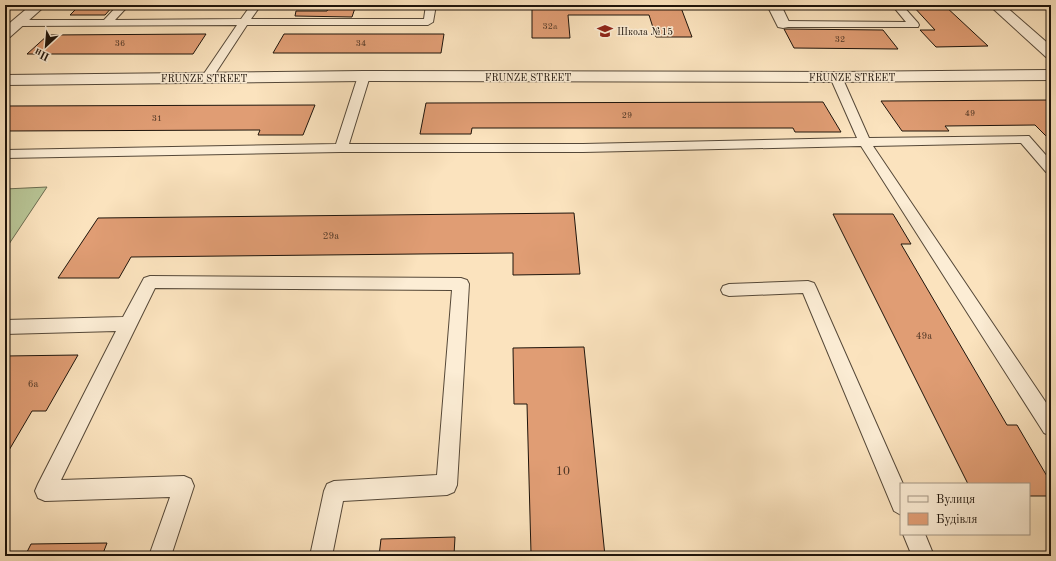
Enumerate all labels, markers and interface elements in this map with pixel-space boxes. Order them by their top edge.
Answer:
house number: 32а [543,22,558,31]
school or university icon: Школа №15 [596,22,614,40]
north arrow [26,26,66,66]
place label: Школа №15 [617,27,673,37]
house number: 32 [835,35,845,44]
house number: 36 [115,39,125,48]
house number: 34 [356,39,366,48]
text: Пн [33,45,52,62]
street label: FRUNZE STREET [485,73,571,83]
street label: FRUNZE STREET [809,73,895,83]
street label: FRUNZE STREET [161,74,247,84]
house number: 49 [965,109,975,118]
house number: 29 [622,111,632,120]
house number: 31 [152,114,162,123]
house number: 29а [323,231,339,241]
house number: 49а [916,331,932,341]
house number: 6а [28,379,38,389]
house number: 10 [556,466,570,478]
legend [900,483,1030,535]
text: Вулиця [936,494,975,506]
text: Будівля [936,513,978,526]

